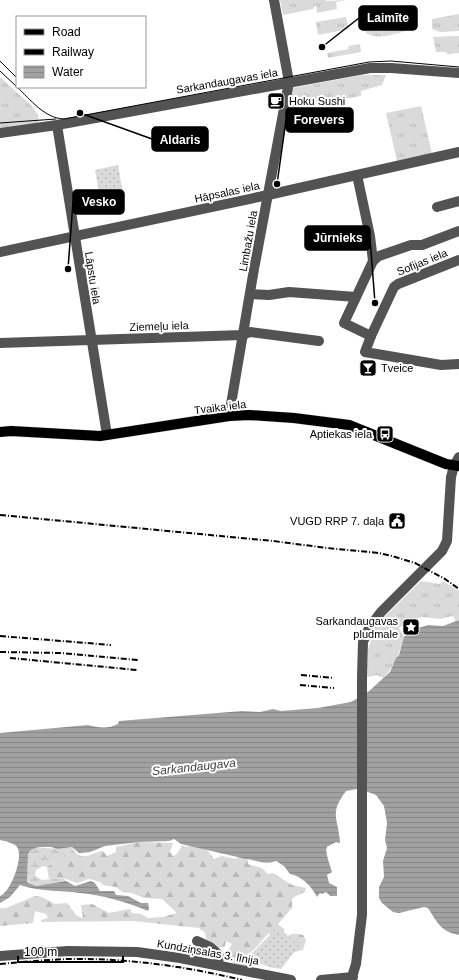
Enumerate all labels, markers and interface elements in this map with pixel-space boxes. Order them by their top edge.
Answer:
callout: Laimīte [359,6,417,30]
text: Laimīte [367,11,409,25]
legend [16,16,146,88]
text: Road [52,25,81,39]
text: Railway [52,45,94,59]
text: Water [52,65,84,79]
street label: Sarkandaugavas iela [175,66,279,96]
cafe icon: Hoku Sushi [266,91,286,111]
place label: Hoku Sushi [289,95,345,107]
callout: Forevers [286,108,353,132]
text: Forevers [294,113,345,127]
callout: Aldaris [152,127,208,151]
text: Aldaris [160,133,201,147]
street label: Hāpsalas iela [193,179,261,205]
callout: Vesko [73,190,124,214]
text: Vesko [82,195,116,209]
street label: Limbažu iela [237,209,259,272]
callout: Jūrnieks [305,226,370,250]
text: Jūrnieks [313,231,363,245]
street label: Sofijas iela [395,246,450,278]
street label: Lāpstu iela [83,251,103,306]
street label: Ziemeļu iela [129,319,190,333]
bar icon: Tveice [358,358,378,378]
place label: Tveice [381,362,413,374]
street label: Tvaika iela [193,398,248,416]
bus stop icon: Aptiekas iela [375,424,395,444]
place label: Aptiekas iela [310,428,373,440]
public building icon: VUGD RRP 7. daļa [387,511,407,531]
place label: VUGD RRP 7. daļa [290,515,385,527]
place label: Sarkandaugavas pludmale [315,615,398,640]
place icon: Sarkandaugavas pludmale [401,617,421,637]
water label: Sarkandaugava [151,756,237,778]
street label: Kundziņsalas 3. līnija [156,937,261,967]
scale bar [18,938,123,964]
text: 100 m [24,945,57,959]

